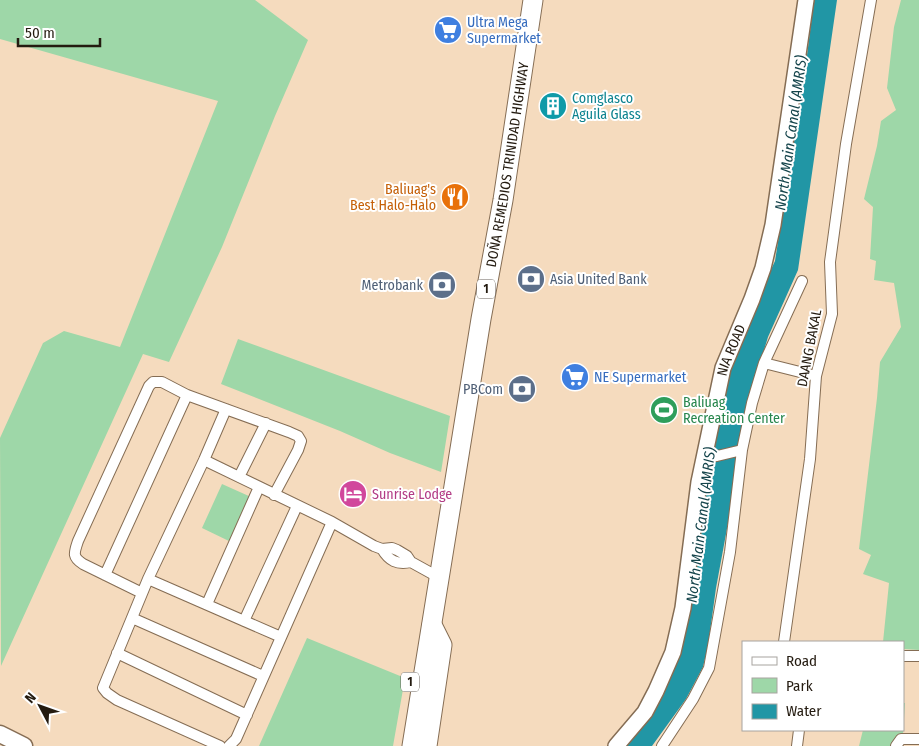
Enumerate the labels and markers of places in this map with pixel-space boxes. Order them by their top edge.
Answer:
place label: Ultra Mega Supermarket [467,14,541,47]
supermarket icon: Ultra Mega Supermarket [433,15,463,45]
place label: Comglasco Aguila Glass [572,90,641,123]
building icon: Comglasco Aguila Glass [538,91,568,121]
place label: Baliuag's Best Halo-Halo [350,181,436,214]
restaurant icon: Baliuag's Best Halo-Halo [440,182,470,212]
bank icon: Asia United Bank [516,264,546,294]
bank icon: Metrobank [427,270,457,300]
place label: Asia United Bank [550,271,647,288]
place label: Metrobank [362,277,423,294]
supermarket icon: NE Supermarket [560,362,590,392]
place label: NE Supermarket [594,369,687,386]
bank icon: PBCom [507,374,537,404]
place label: PBCom [463,381,503,398]
place label: Baliuag Recreation Center [683,394,785,427]
sports icon: Baliuag Recreation Center [649,395,679,425]
hotel icon: Sunrise Lodge [338,479,368,509]
place label: Sunrise Lodge [372,486,452,503]

